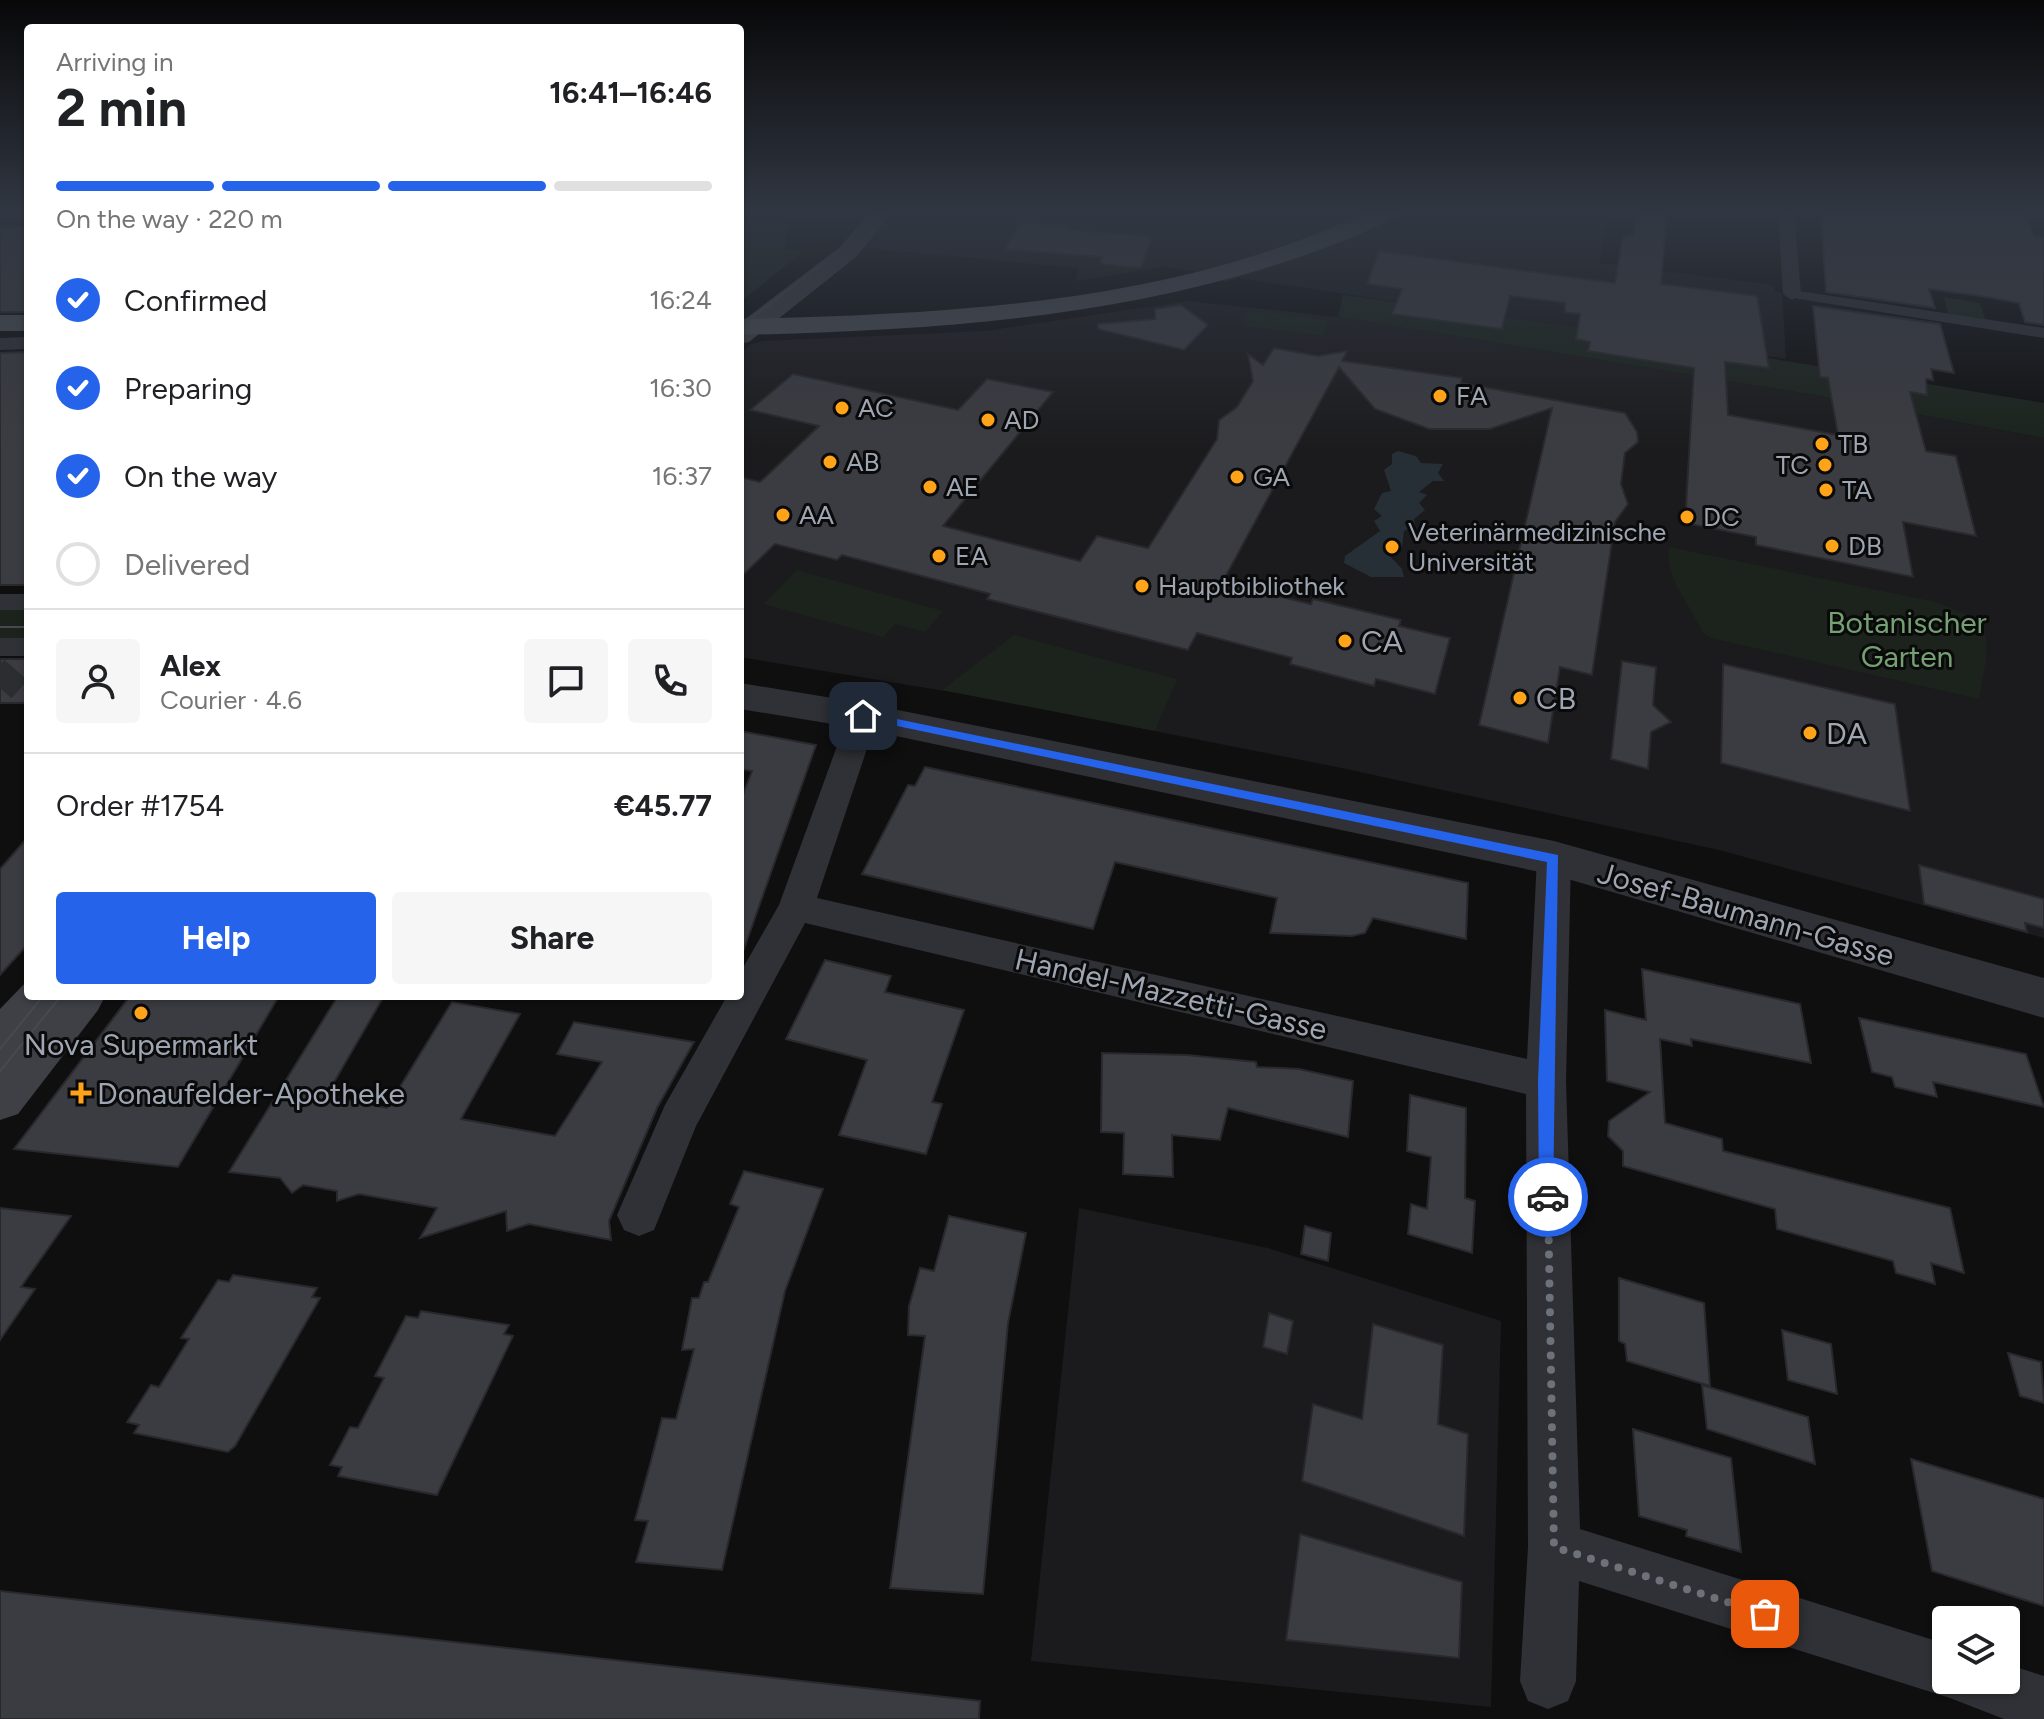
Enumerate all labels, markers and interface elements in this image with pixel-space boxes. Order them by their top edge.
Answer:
text: Arriving in [56,46,174,78]
text: 16:41–16:46 [549,74,712,111]
text: 2 min [56,77,187,139]
text: On the way · 220 m [56,203,283,235]
icon: check [56,278,100,322]
text: Confirmed [124,282,267,319]
text: 16:24 [649,284,712,316]
icon: check [56,366,100,410]
text: Preparing [124,370,252,407]
text: 16:30 [649,372,712,404]
place label: FA [1456,380,1488,412]
marker: FA [1431,387,1449,405]
place label: AC [858,392,894,424]
marker: AC [833,399,851,417]
place label: AD [1004,404,1040,436]
marker: AD [979,411,997,429]
place label: TB [1838,428,1868,460]
marker: TB [1813,435,1831,453]
place label: AB [846,446,880,478]
place label: TC [1776,449,1809,481]
marker: AB [821,453,839,471]
icon: check [56,454,100,498]
marker: TC [1816,456,1834,474]
text: On the way [124,458,277,495]
text: 16:37 [652,460,712,492]
place label: GA [1253,461,1291,493]
marker: GA [1228,468,1246,486]
place label: AE [946,471,979,503]
place label: TA [1842,474,1873,506]
marker: AE [921,478,939,496]
marker: TA [1817,481,1835,499]
place label: AA [799,499,835,531]
place label: DC [1703,501,1740,533]
marker: AA [774,506,792,524]
marker: DC [1678,508,1696,526]
place label: Veterinärmedizinische Universität [1408,516,1666,578]
place label: DB [1848,530,1882,562]
marker: DB [1823,537,1841,555]
marker: Veterinärmedizinische Universität [1383,538,1401,556]
place label: EA [955,540,988,572]
text: Delivered [124,546,250,583]
marker: EA [930,547,948,565]
place label: Hauptbibliothek [1158,570,1345,602]
marker: Hauptbibliothek [1133,577,1151,595]
park label: Botanischer Garten [1827,604,1987,675]
place label: CA [1361,623,1404,660]
marker: CA [1336,632,1354,650]
button: person [56,639,140,723]
button: chat [524,639,608,723]
button: phone [628,639,712,723]
text: Alex [160,647,221,684]
place label: CB [1536,680,1576,717]
pin [829,682,897,750]
text: Courier · 4.6 [160,684,302,716]
marker: CB [1511,689,1529,707]
icon: home [841,694,885,738]
place label: DA [1826,715,1868,752]
marker: DA [1801,724,1819,742]
text: Order #1754 [56,787,224,824]
text: €45.77 [614,787,712,824]
street label: Josef-Baumann-Gasse [1594,854,1898,974]
button: Help [56,892,376,984]
button: Share [392,892,712,984]
street label: Handel-Mazzetti-Gasse [1012,940,1330,1048]
marker: Nova Supermarkt [132,1004,150,1022]
place label: Nova Supermarkt [24,1026,258,1063]
place label: Donaufelder-Apotheke [97,1075,405,1112]
marker: Donaufelder-Apotheke [72,1084,90,1102]
courier [1508,1157,1588,1237]
icon: car [1526,1175,1570,1219]
pin [1731,1580,1799,1648]
icon: bag [1743,1592,1787,1636]
map controls [1932,1606,2020,1694]
button: layers [1932,1606,2020,1694]

